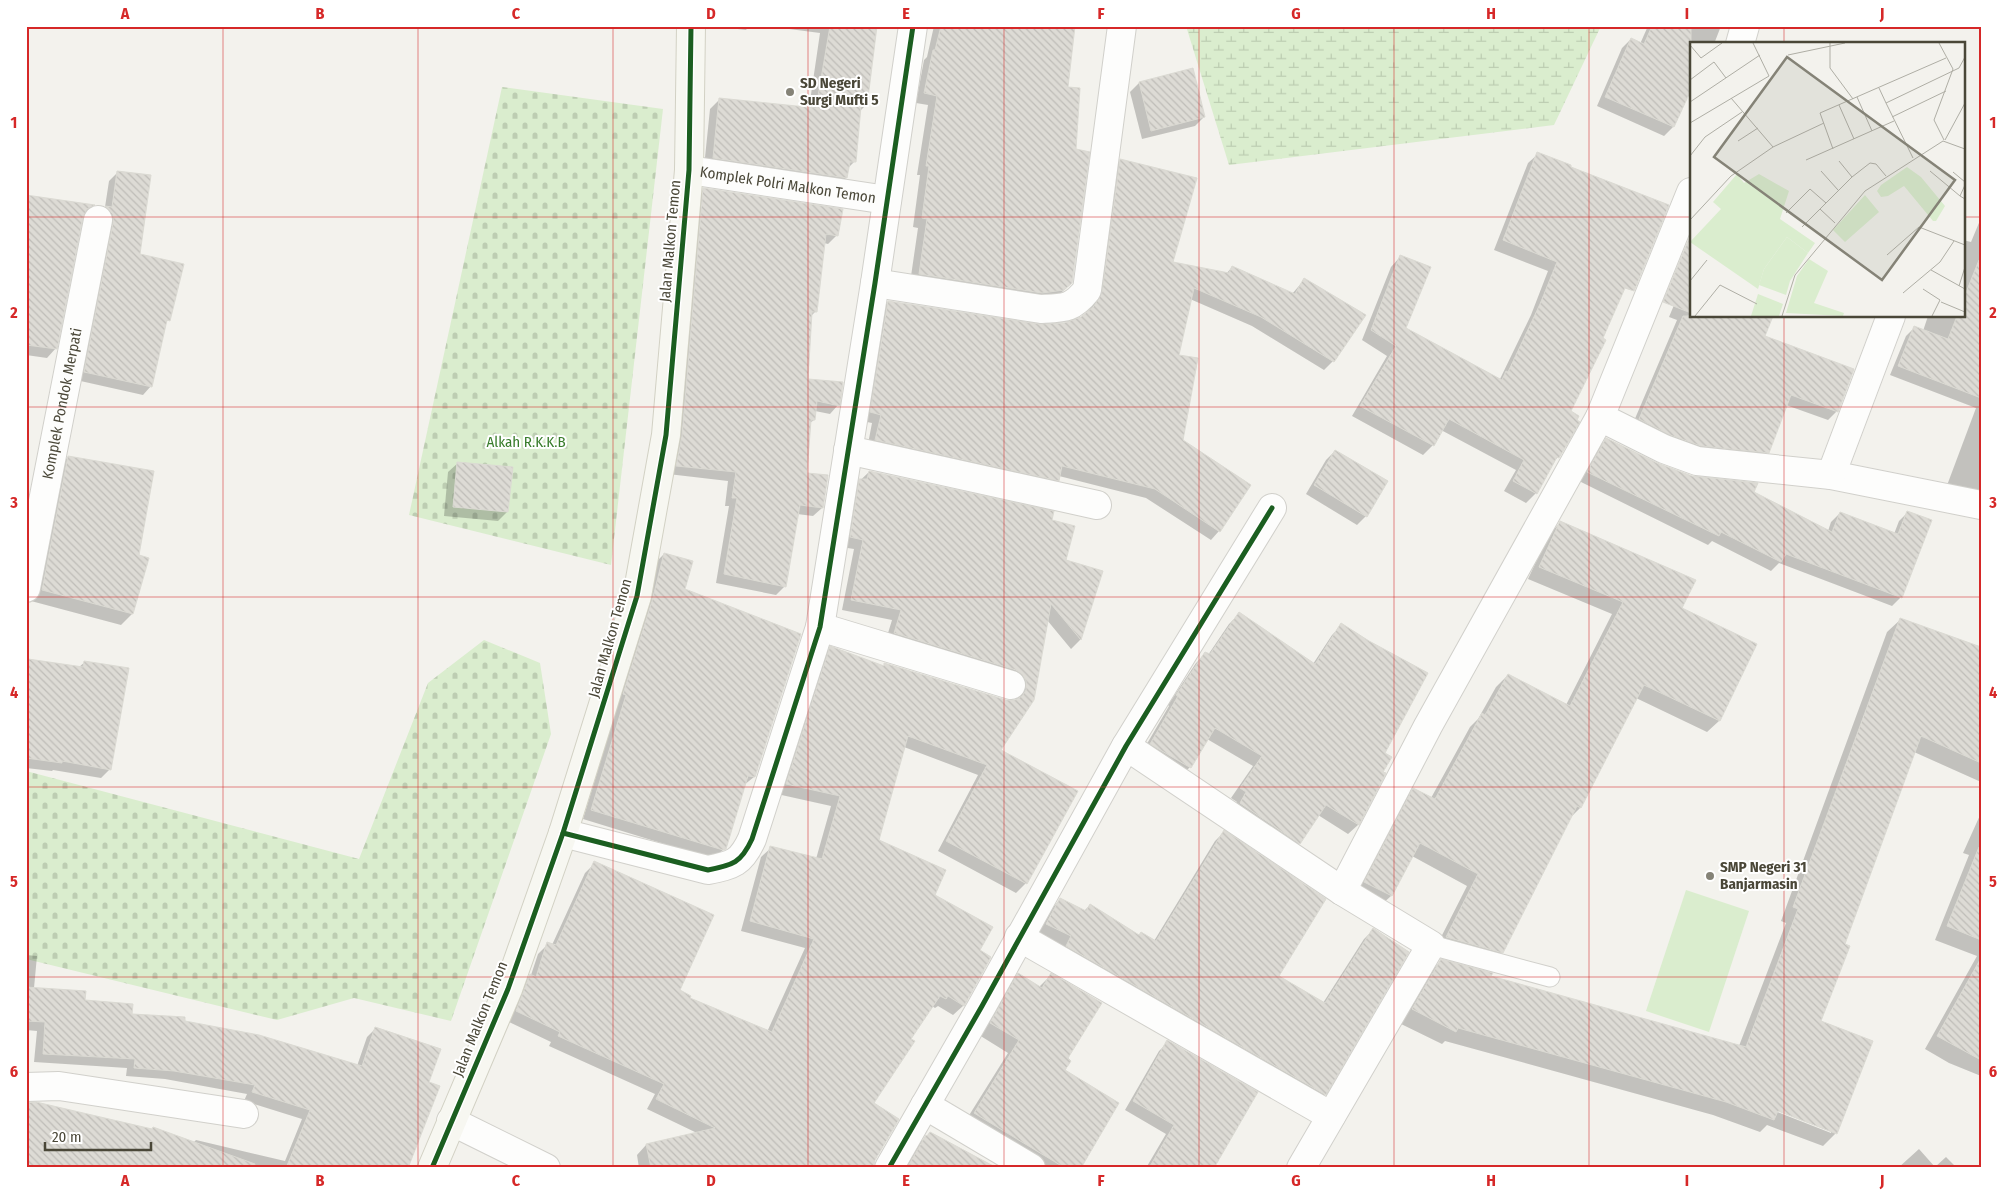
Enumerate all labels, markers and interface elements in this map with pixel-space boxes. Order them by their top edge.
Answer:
text: A [120,4,130,23]
text: B [316,4,325,23]
text: C [512,4,521,23]
text: D [706,4,716,23]
text: E [902,4,910,23]
text: F [1097,4,1105,23]
text: G [1291,4,1301,23]
text: H [1486,4,1496,23]
text: I [1685,4,1689,23]
text: J [1879,4,1884,23]
inset map [1690,42,1964,318]
place label: SD Negeri Surgi Mufti 5 [800,74,879,109]
marker: SD Negeri Surgi Mufti 5 [784,86,796,98]
text: 1 [11,113,17,132]
text: 1 [1990,113,1996,132]
street label: Komplek Polri Malkon Temon [699,163,877,207]
street label: Jalan Malkon Temon [656,179,684,303]
text: 2 [9,303,18,322]
text: 2 [1988,303,1997,322]
street label: Komplek Pondok Merpati [38,326,86,481]
park label: Alkah R.K.K.B [486,433,566,451]
text: 3 [9,493,18,512]
text: 3 [1988,493,1997,512]
street label: Jalan Malkon Temon [584,576,636,700]
text: 4 [10,683,18,702]
text: 4 [1989,683,1997,702]
place label: SMP Negeri 31 Banjarmasin [1720,858,1807,893]
marker: SMP Negeri 31 Banjarmasin [1704,870,1716,882]
text: 5 [10,872,18,891]
text: 5 [1989,872,1997,891]
street label: Jalan Malkon Temon [449,959,511,1079]
text: 6 [10,1062,18,1081]
text: 6 [1989,1062,1997,1081]
scale bar [45,1119,151,1151]
text: 20 m [52,1128,82,1146]
text: A [120,1171,130,1190]
text: B [316,1171,325,1190]
text: C [512,1171,521,1190]
text: D [706,1171,716,1190]
text: E [902,1171,910,1190]
text: F [1097,1171,1105,1190]
text: G [1291,1171,1301,1190]
text: H [1486,1171,1496,1190]
text: I [1685,1171,1689,1190]
text: J [1879,1171,1884,1190]

